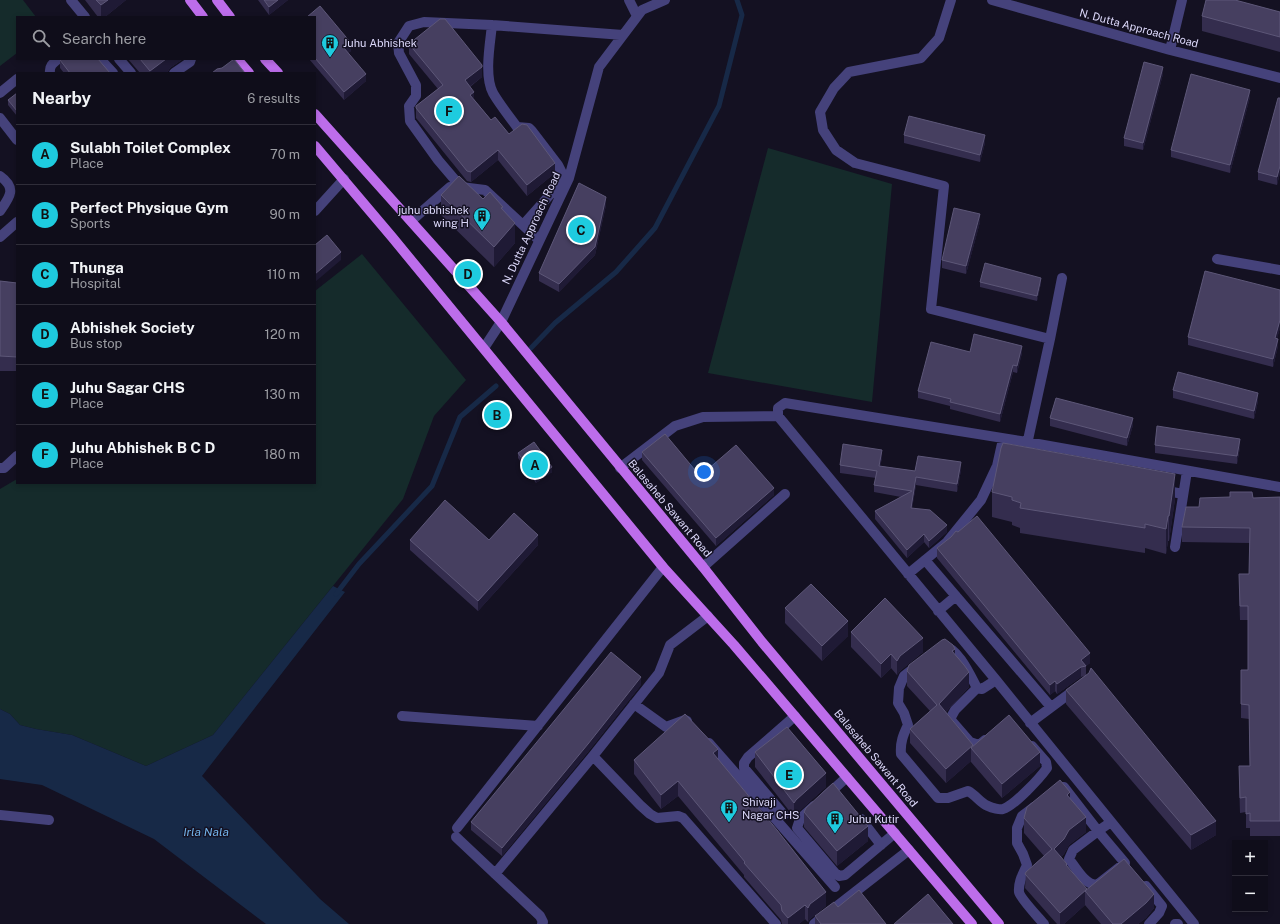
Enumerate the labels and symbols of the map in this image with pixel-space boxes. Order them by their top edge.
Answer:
street label: N. Dutta Approach Road [1078,6,1200,50]
building icon: Juhu Abhishek [320,33,340,58]
place label: Juhu Abhishek [343,37,417,49]
pin: F [436,96,462,126]
street label: N. Dutta Approach Road [500,170,562,286]
place label: juhu abhishek wing H [397,204,469,229]
building icon: juhu abhishek wing H [472,206,492,231]
pin: C [568,215,594,245]
pin: D [455,259,481,289]
pin: B [484,400,510,430]
pin: A [522,450,548,480]
street label: Balasaheb Sawant Road [626,457,714,559]
your location [694,462,714,482]
street label: Balasaheb Sawant Road [832,707,920,809]
pin: E [776,760,802,790]
place label: Shivaji Nagar CHS [742,796,799,821]
building icon: Shivaji Nagar CHS [719,798,739,823]
building icon: Juhu Kutir [825,809,845,834]
place label: Juhu Kutir [848,813,899,825]
water label: Irla Nala [183,825,229,839]

